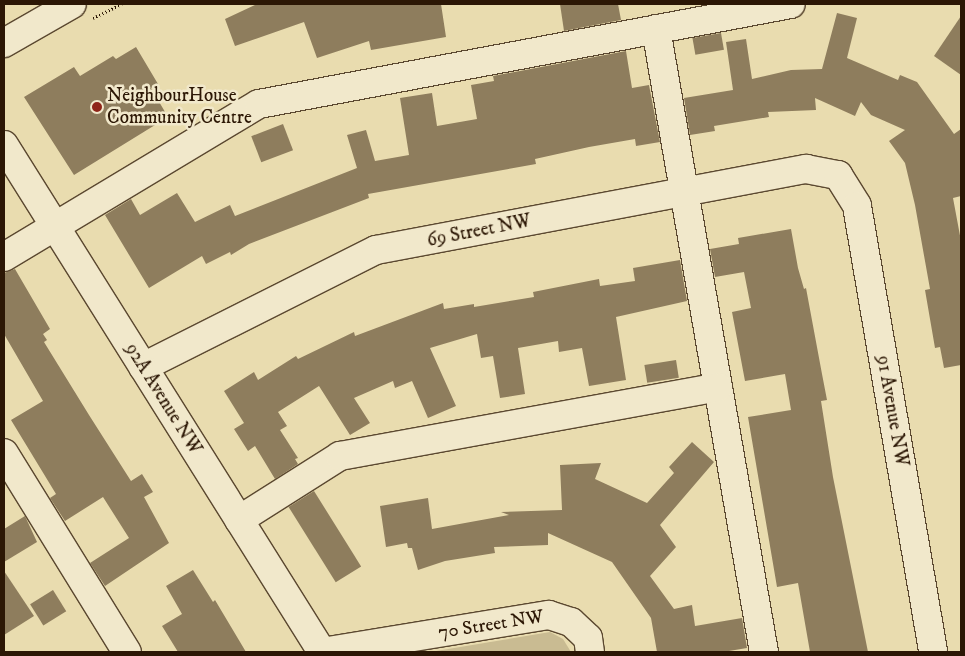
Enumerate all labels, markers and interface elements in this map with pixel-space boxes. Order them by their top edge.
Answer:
place label: NeighbourHouse Community Centre [107,85,252,129]
marker: NeighbourHouse Community Centre [91,101,103,113]
street label: 69 Street NW [425,210,533,252]
street label: 92A Avenue NW [120,339,206,459]
street label: 91 Avenue NW [871,354,913,468]
street label: 70 Street NW [437,605,545,645]

